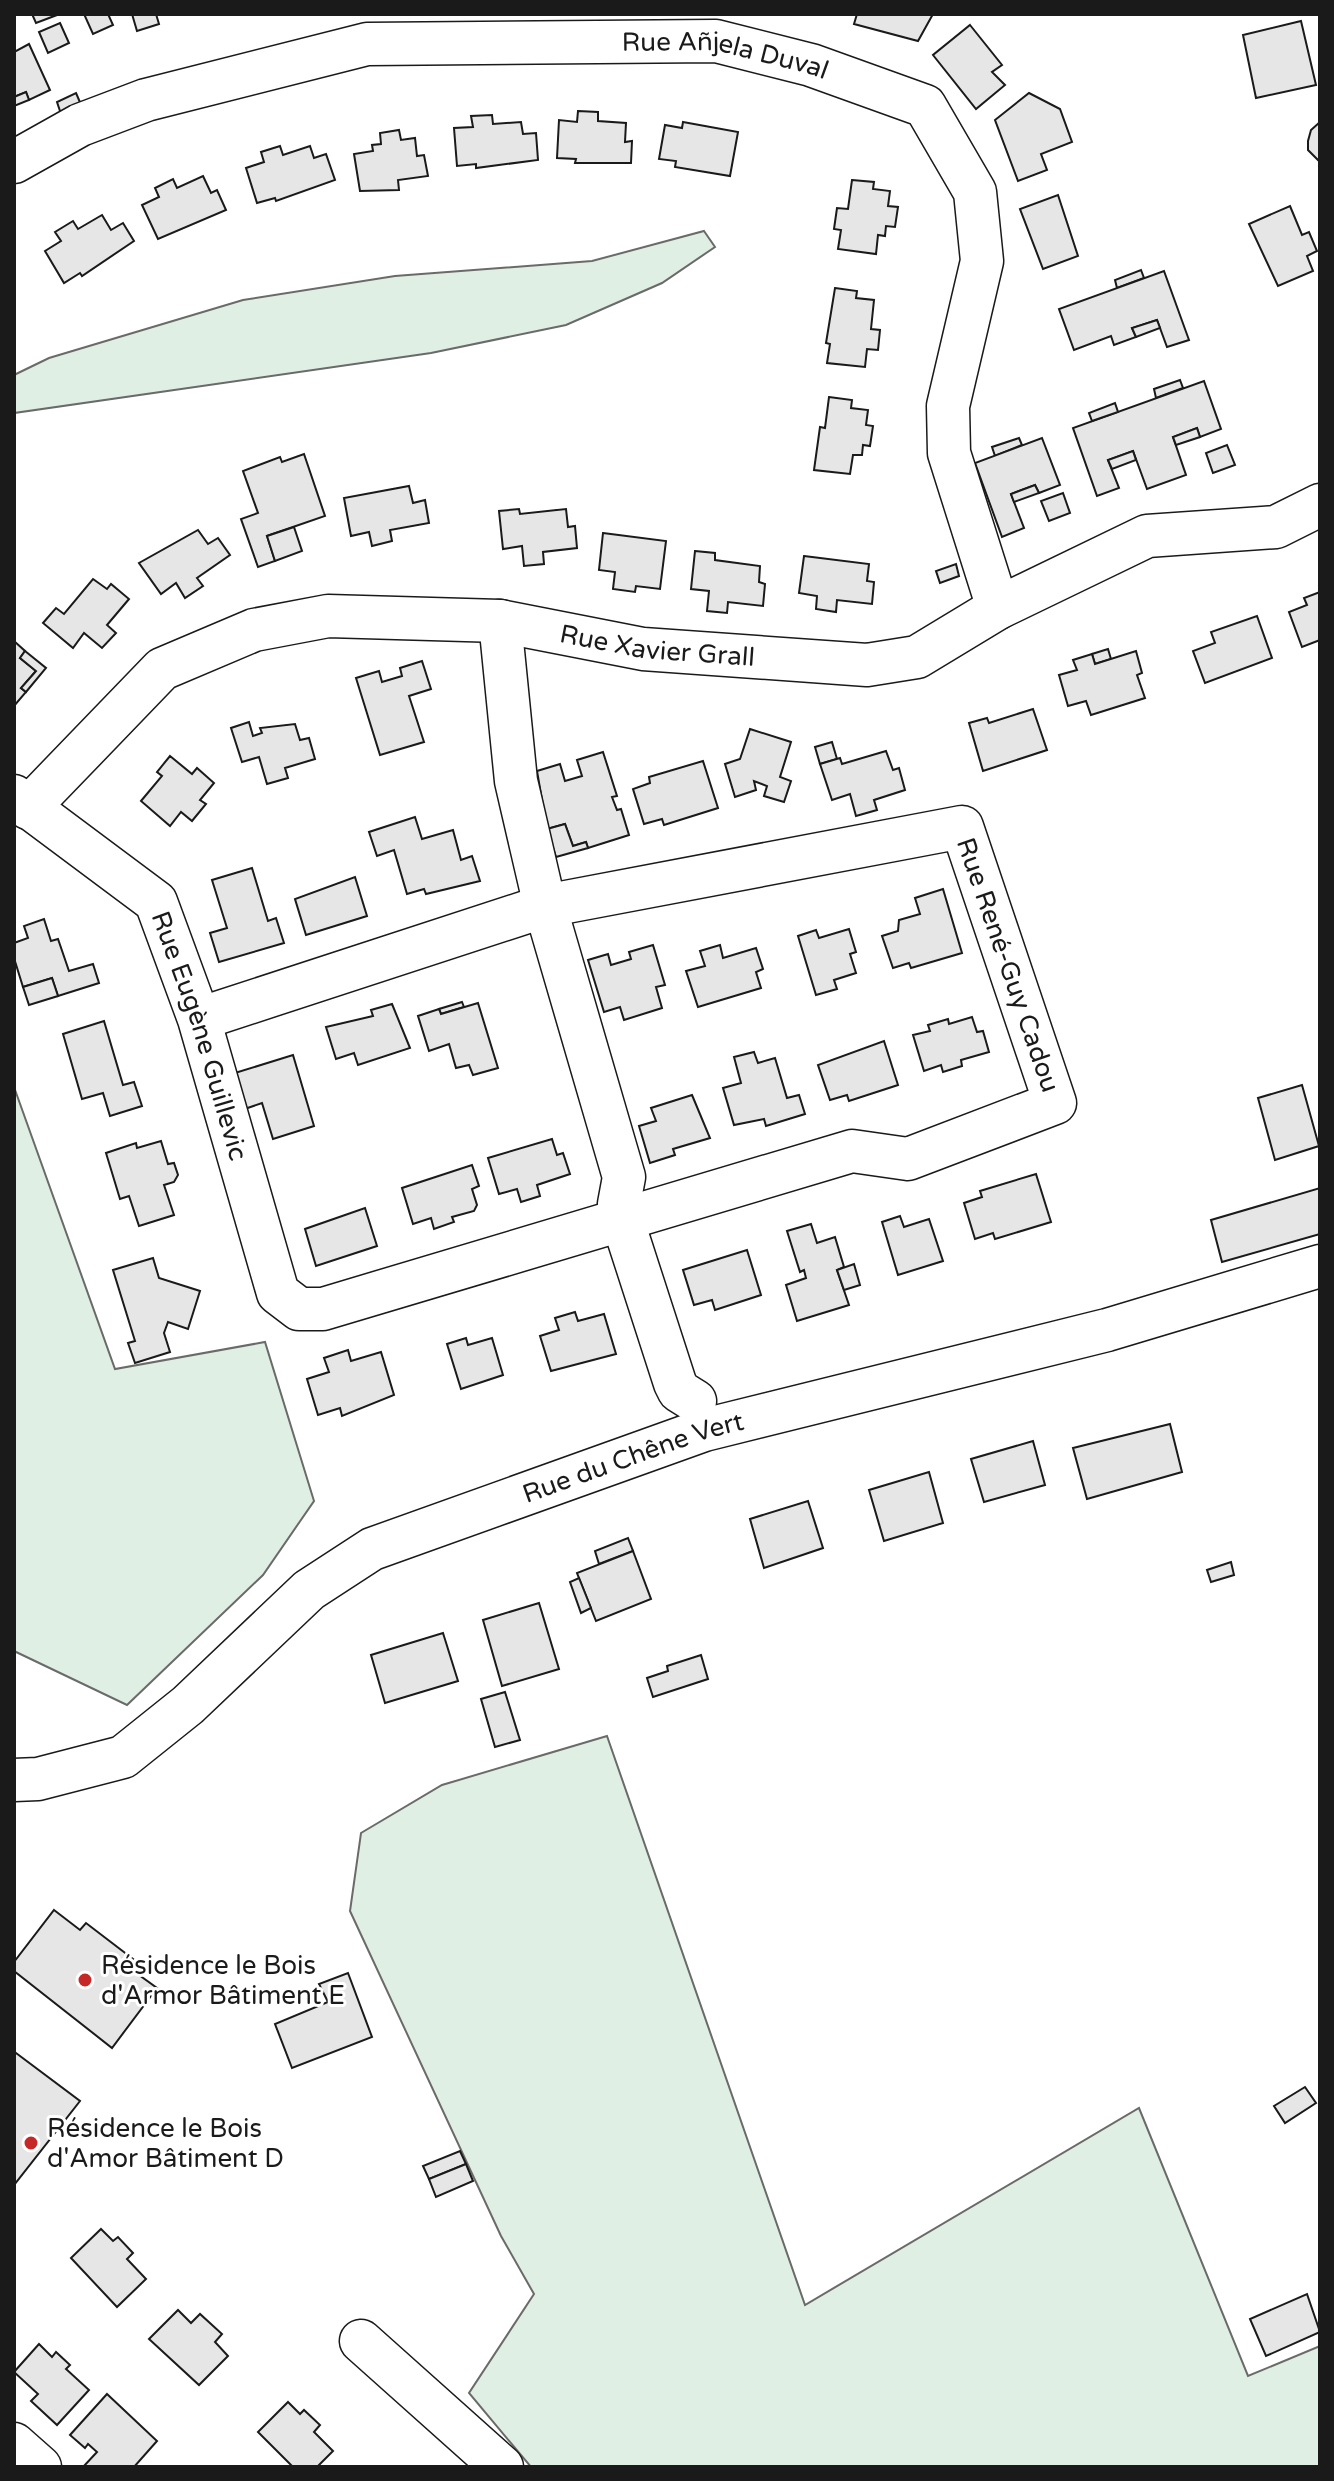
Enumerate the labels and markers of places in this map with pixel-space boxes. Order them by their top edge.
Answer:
place label: Résidence le Bois d'Armor Bâtiment E [101,1950,345,2011]
marker: Résidence le Bois d'Armor Bâtiment E [76,1971,94,1989]
place label: Résidence le Bois d'Amor Bâtiment D [47,2113,284,2174]
marker: Résidence le Bois d'Amor Bâtiment D [22,2134,40,2152]

